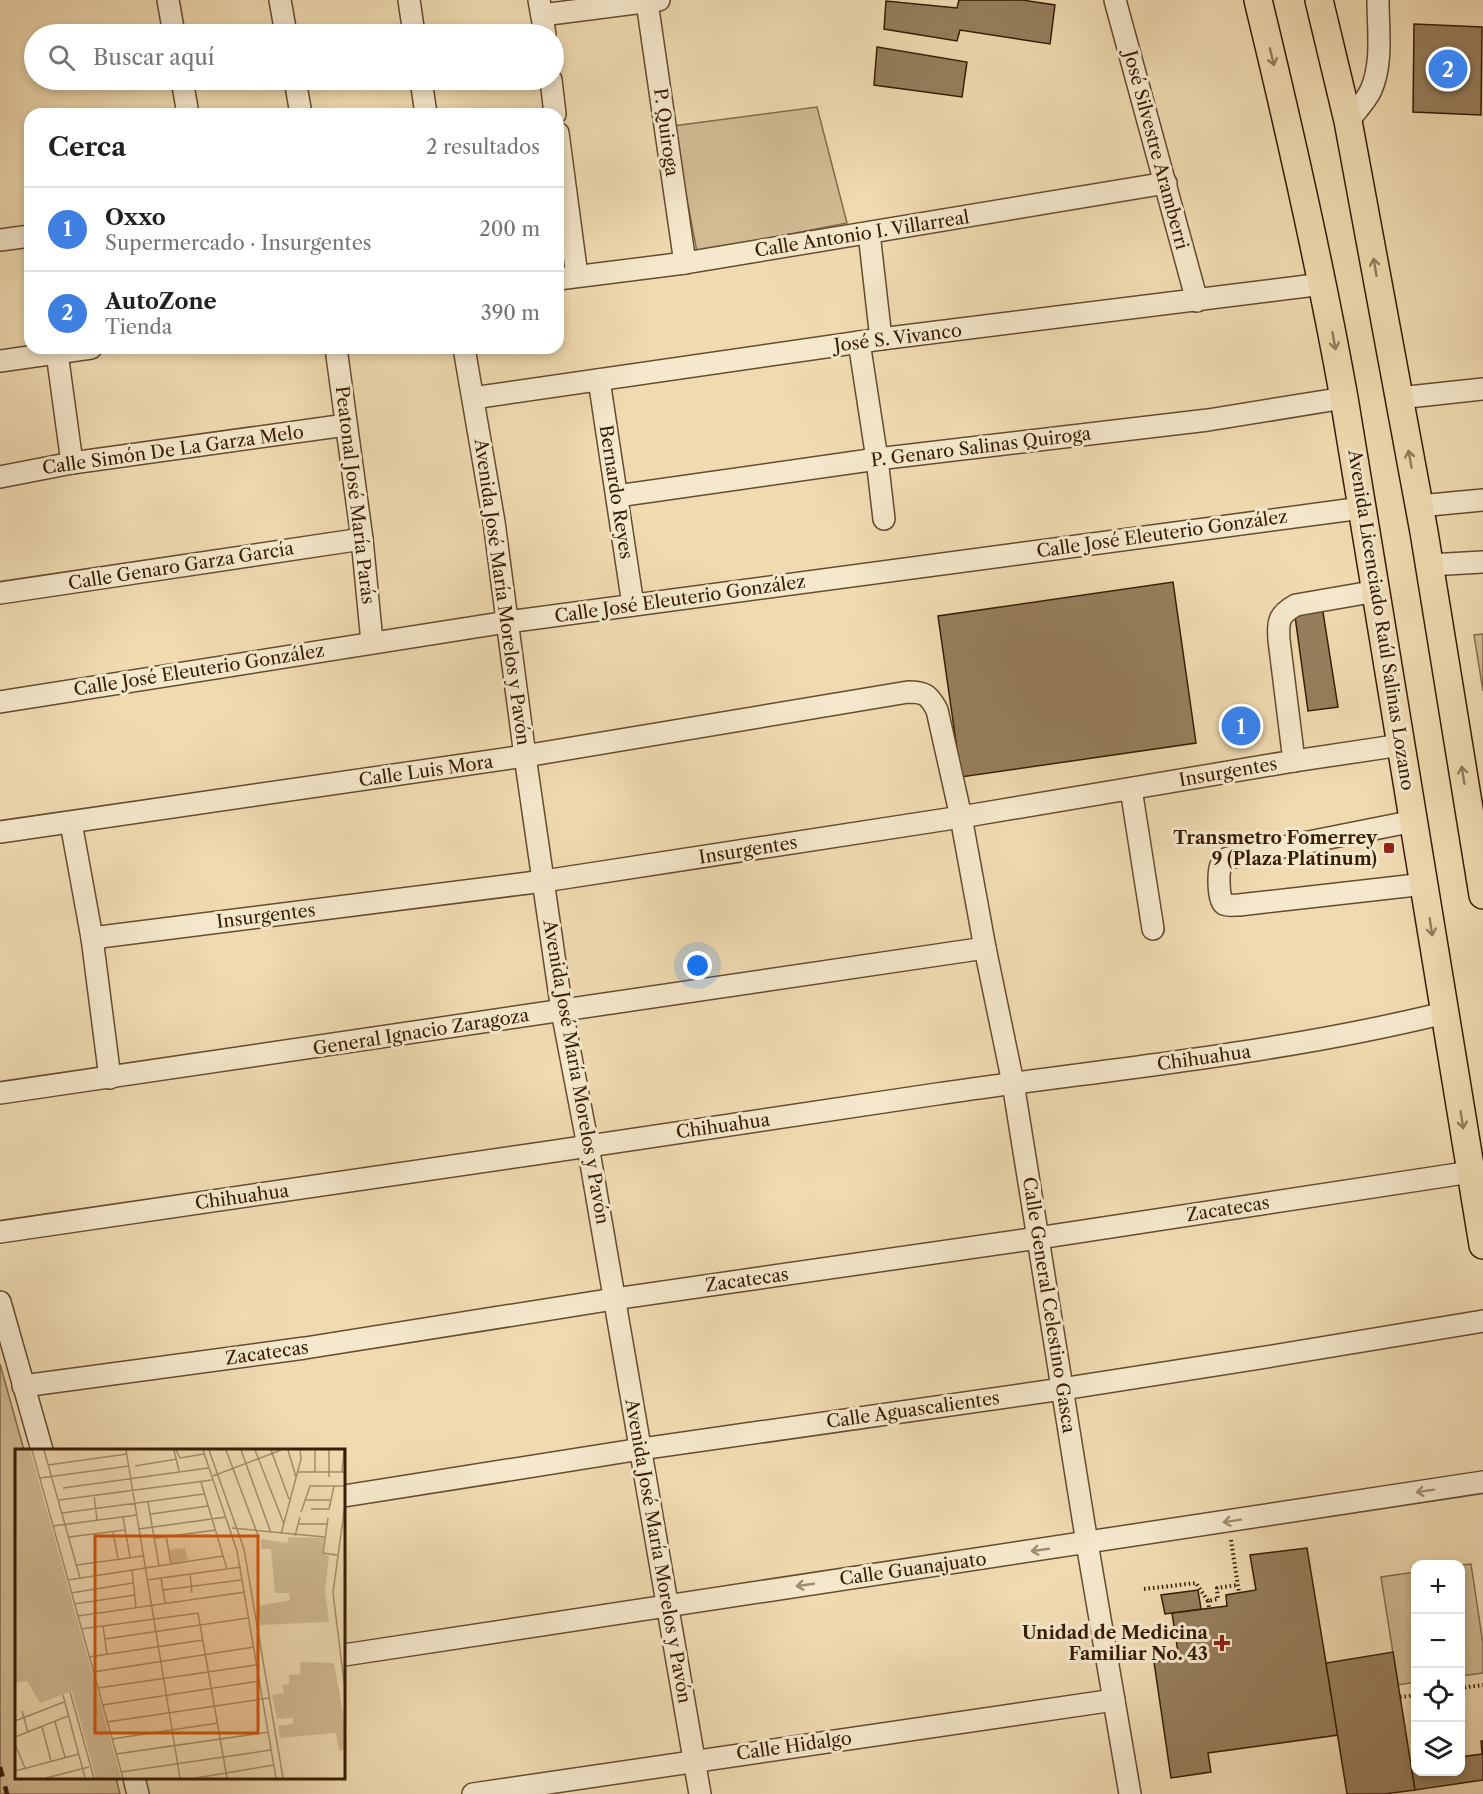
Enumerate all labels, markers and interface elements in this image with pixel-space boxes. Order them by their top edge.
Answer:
search box [24,24,564,90]
icon: search [45,41,78,74]
text: Buscar aquí [93,44,215,71]
street label: José Silvestre Aramberri [1118,45,1193,252]
pin: 2 [1428,46,1468,92]
one-way arrow [1266,47,1278,66]
street label: P. Quiroga [649,87,683,178]
text: Cerca [48,131,126,163]
text: 2 resultados [426,135,540,159]
text: Oxxo [105,204,166,231]
street label: Calle Antonio I. Villarreal [753,206,971,262]
text: 1 [63,217,72,241]
text: 200 m [479,217,540,241]
text: Supermercado · Insurgentes [105,231,372,255]
one-way arrow [1369,257,1380,277]
text: AutoZone [105,288,217,315]
text: 2 [62,301,73,325]
text: 390 m [481,301,540,325]
text: Tienda [105,315,172,339]
street label: José S. Vivanco [830,319,963,357]
one-way arrow [1329,331,1340,351]
street label: Peatonal José María Parás [331,385,379,605]
street label: Calle Simón De La Garza Melo [41,421,305,479]
street label: Bernardo Reyes [595,423,637,561]
street label: P. Genaro Salinas Quiroga [870,423,1093,471]
street label: Avenida José María Morelos y Pavón [469,436,534,747]
street label: Avenida Licenciado Raúl Salinas Lozano [1343,447,1419,792]
one-way arrow [1404,449,1415,469]
street label: Calle José Eleuterio González [1035,505,1289,563]
street label: Calle Genaro Garza García [67,537,296,595]
street label: Calle José Eleuterio González [553,570,807,628]
street label: Calle José Eleuterio González [72,639,326,701]
pin: 1 [1222,704,1260,748]
street label: Calle Luis Mora [357,751,495,791]
street label: Insurgentes [1177,753,1279,791]
one-way arrow [1458,766,1469,785]
place label: Transmetro Fomerrey 9 (Plaza Platinum) [1173,827,1378,870]
street label: Insurgentes [697,831,799,869]
marker: Transmetro Fomerrey 9 (Plaza Platinum) [1382,841,1396,855]
street label: Insurgentes [215,899,317,933]
street label: Avenida José María Morelos y Pavón [538,917,614,1226]
one-way arrow [1426,917,1437,937]
your location [683,951,712,980]
street label: General Ignacio Zaragoza [311,1004,531,1060]
street label: Chihuahua [1156,1040,1253,1075]
street label: Chihuahua [675,1108,772,1143]
one-way arrow [1457,1109,1468,1129]
street label: Calle General Celestino Gasca [1018,1175,1080,1435]
street label: Chihuahua [194,1179,291,1214]
street label: Zacatecas [1185,1192,1271,1226]
street label: Zacatecas [704,1263,790,1297]
street label: Zacatecas [224,1336,310,1370]
street label: Calle Aguascalientes [825,1387,1001,1433]
street label: Avenida José María Morelos y Pavón [620,1396,696,1705]
inset map [15,1449,345,1779]
one-way arrow [1416,1486,1436,1497]
one-way arrow [1223,1516,1243,1527]
one-way arrow [1030,1544,1050,1555]
street label: Calle Guanajuato [838,1548,988,1590]
map controls [1411,1560,1465,1776]
button: + [1411,1560,1465,1614]
one-way arrow [796,1579,816,1590]
button: − [1411,1614,1465,1668]
place label: Unidad de Medicina Familiar No. 43 [1022,1622,1209,1665]
marker: Unidad de Medicina Familiar No. 43 [1213,1634,1231,1652]
button: locate [1411,1668,1465,1722]
button: layers [1411,1722,1465,1776]
street label: Calle Hidalgo [735,1727,853,1765]

